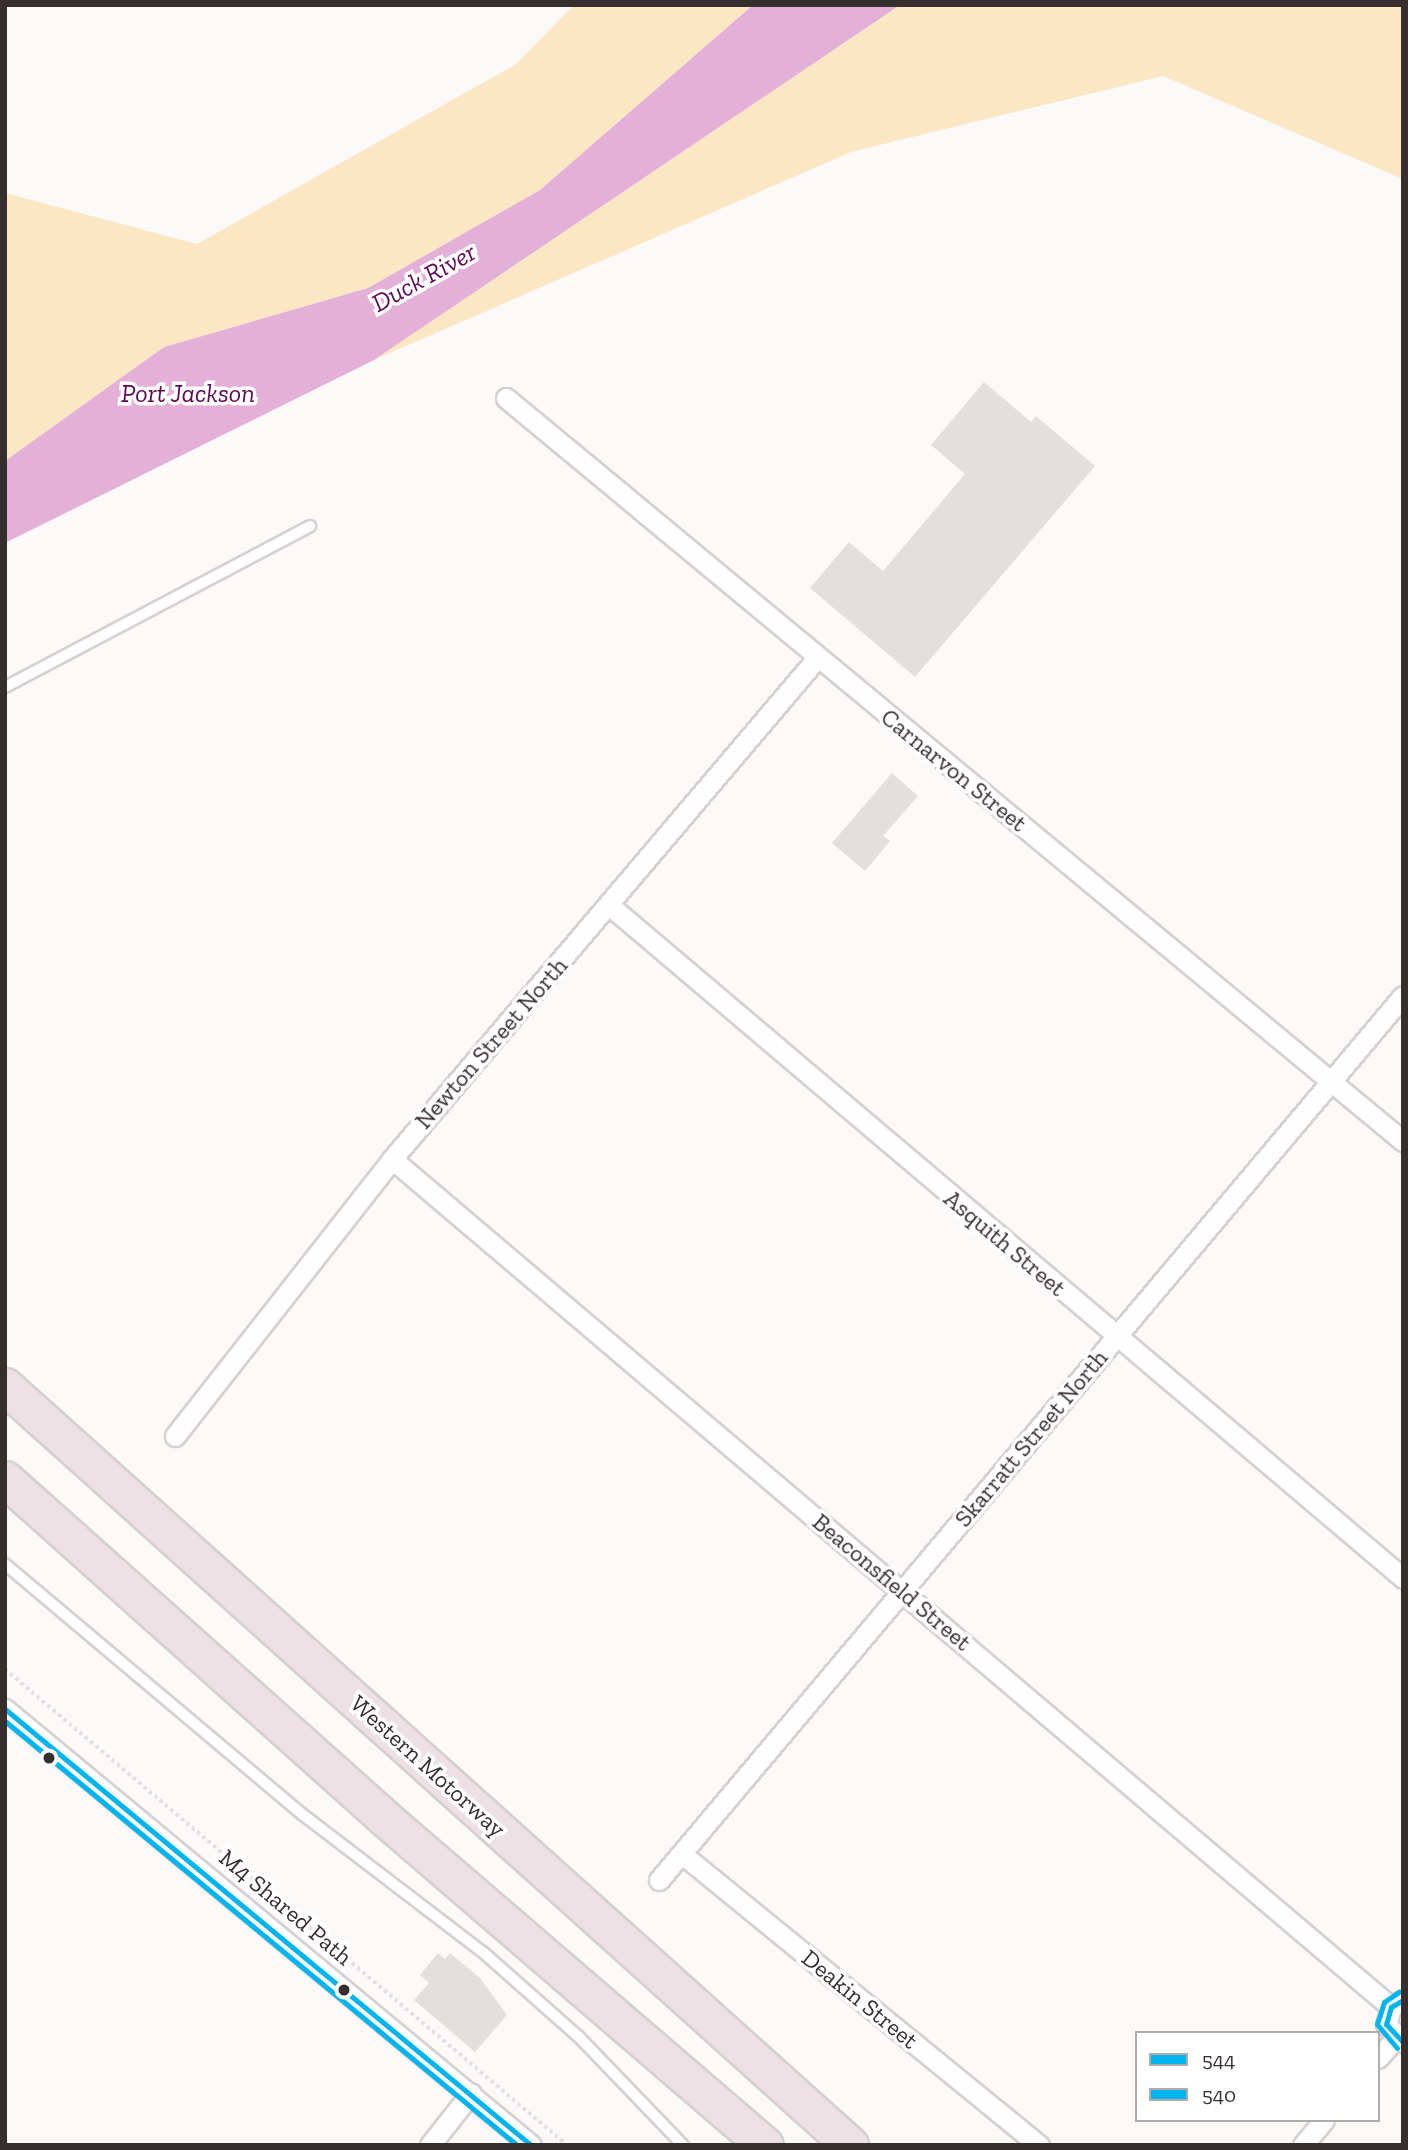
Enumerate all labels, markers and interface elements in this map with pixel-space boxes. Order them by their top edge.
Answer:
water label: Duck River [366,237,482,319]
water label: Port Jackson [121,378,255,410]
street label: Carnarvon Street [875,702,1033,838]
street label: Newton Street North [409,951,573,1135]
street label: Asquith Street [938,1184,1072,1302]
street label: Skarratt Street North [948,1344,1114,1532]
street label: Beaconsfield Street [807,1507,977,1657]
street label: Western Motorway [345,1689,511,1843]
unlabelled marker [42,1751,56,1765]
street label: M4 Shared Path [214,1843,358,1971]
street label: Deakin Street [796,1943,924,2055]
unlabelled marker [337,1983,351,1997]
legend [1135,2031,1380,2122]
text: 544 [1202,2047,1235,2072]
text: 540 [1202,2082,1236,2107]

